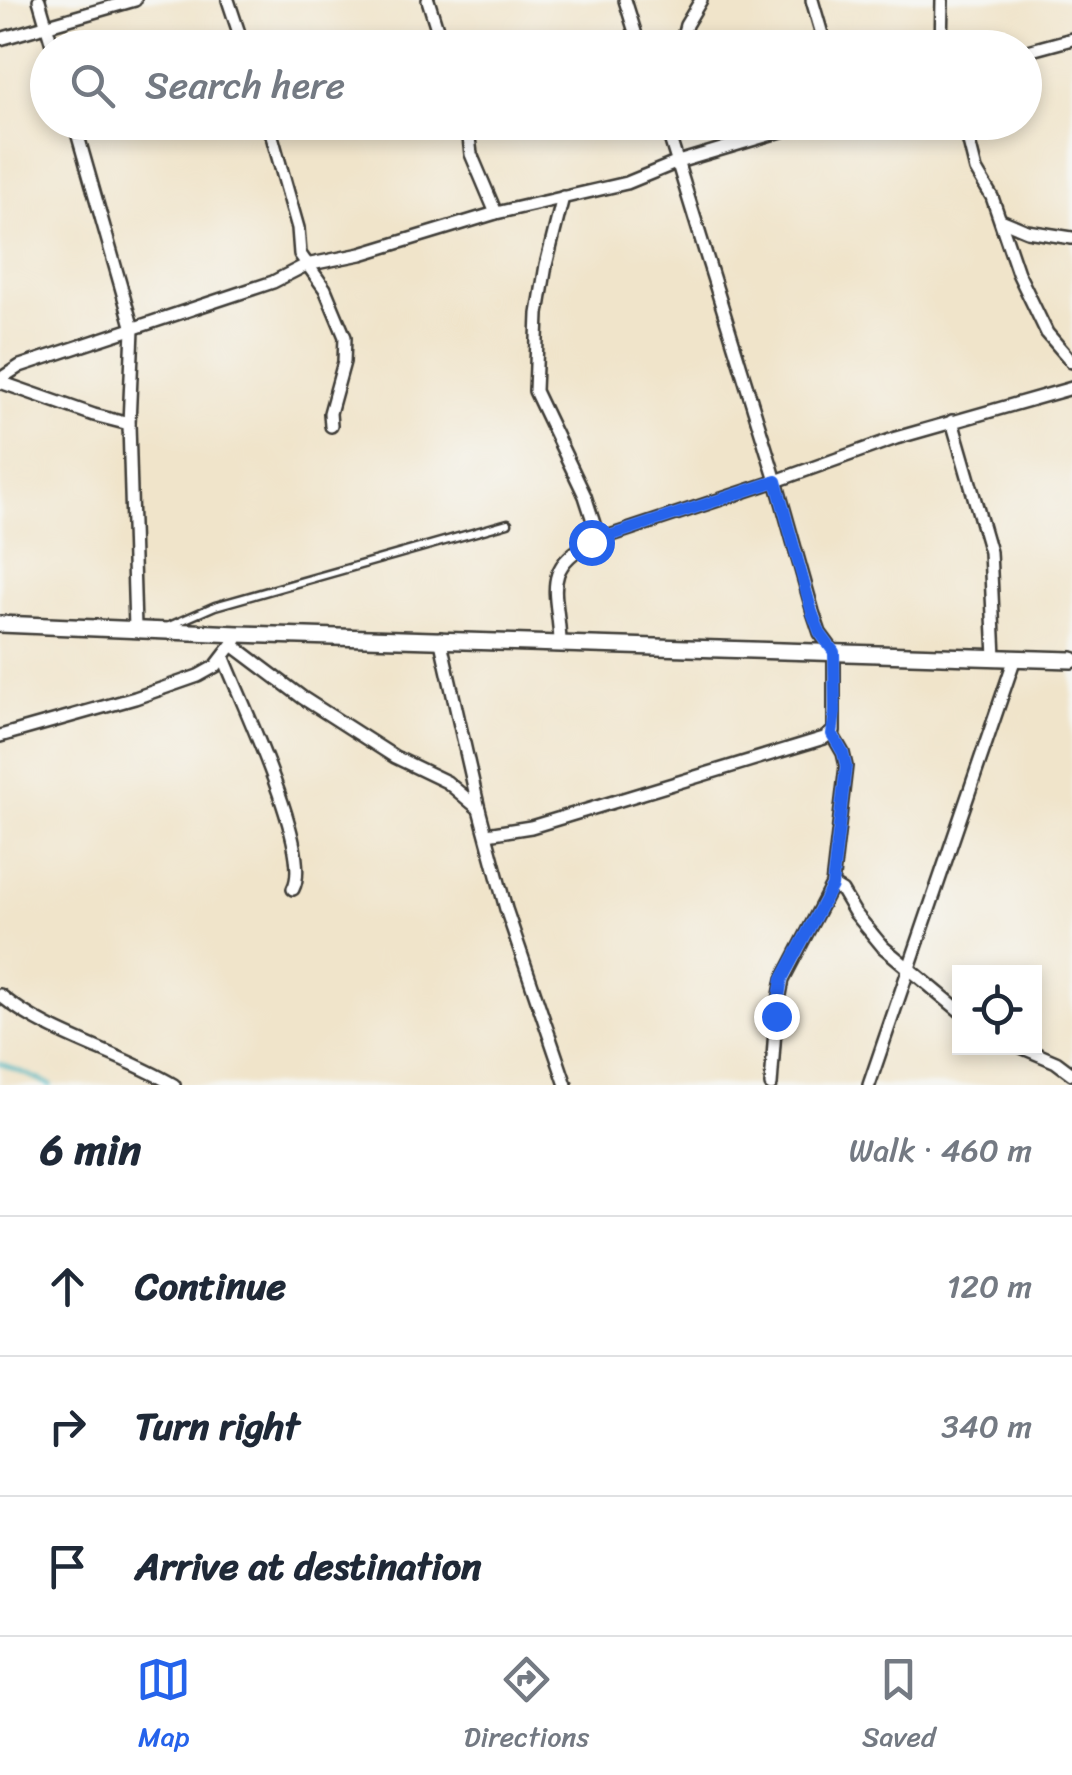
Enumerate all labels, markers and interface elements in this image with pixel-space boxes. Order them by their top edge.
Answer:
search box [30,30,1042,140]
text: Search here [145,52,345,119]
icon: search [65,58,120,113]
route start [569,520,615,566]
map controls [952,965,1042,1055]
button: locate [952,965,1042,1055]
route end [754,994,800,1040]
text: 6 min [40,1113,141,1187]
text: Walk · 460 m [849,1122,1032,1179]
text: Continue [135,1253,286,1320]
text: 120 m [947,1258,1032,1315]
icon: ahead [40,1259,95,1314]
text: Turn right [135,1393,300,1460]
text: 340 m [941,1398,1032,1455]
icon: right [40,1399,95,1454]
text: Arrive at destination [135,1533,482,1600]
icon: arrive [40,1539,95,1594]
tab: Map [136,1652,191,1761]
tab: Directions [464,1652,589,1761]
tab: Saved [862,1652,936,1761]

